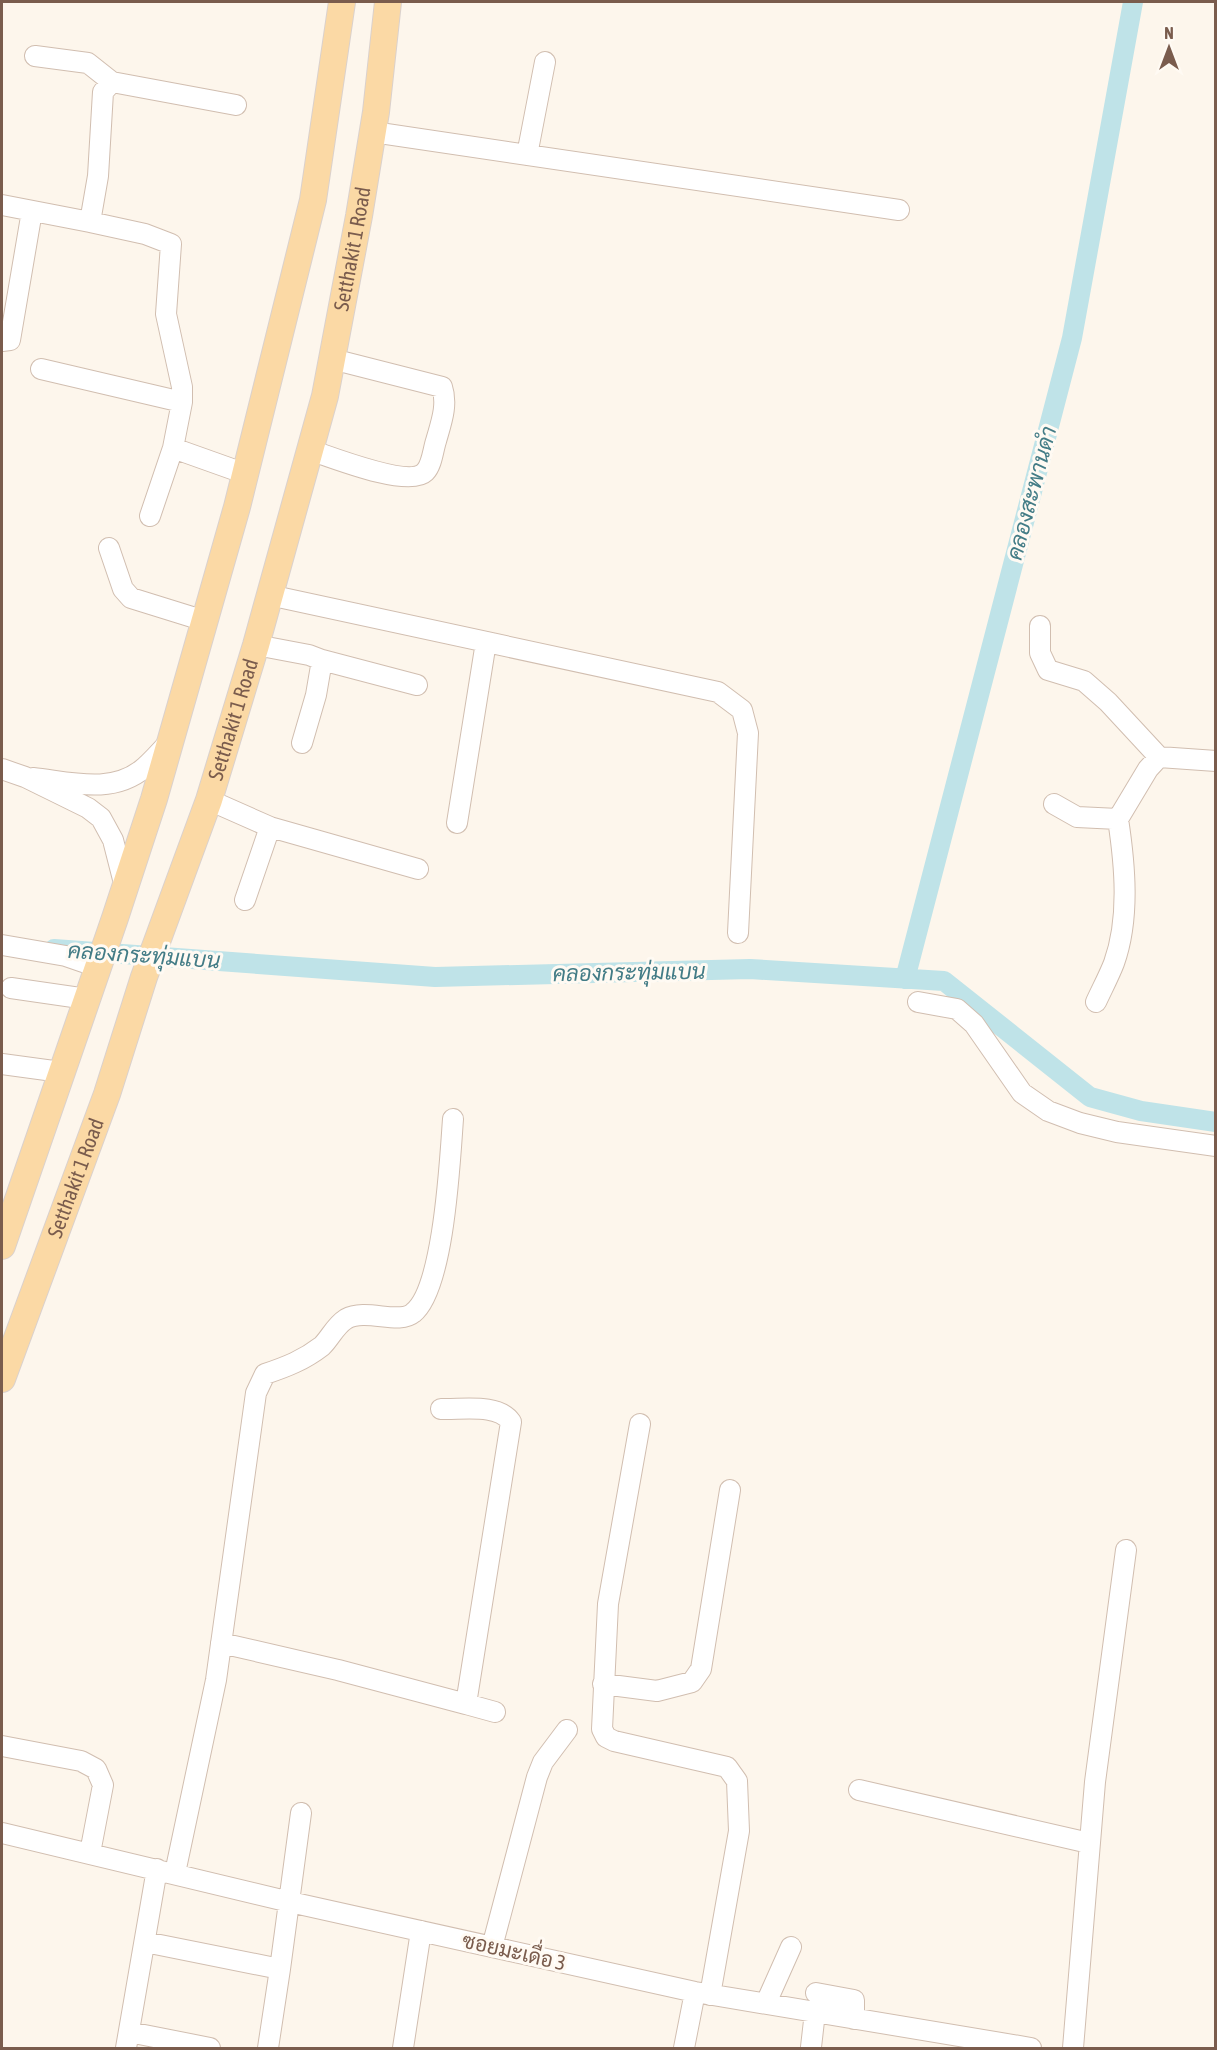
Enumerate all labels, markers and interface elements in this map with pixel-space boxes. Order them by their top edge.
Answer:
north arrow [1139,18,1199,78]
text: N [1164,24,1174,42]
street label: Setthakit 1 Road [328,185,375,313]
water label: คลองสะพานดำ [1001,423,1061,563]
street label: Setthakit 1 Road [203,656,262,783]
water label: คลองกระทุ่มแบน [67,937,221,976]
water label: คลองกระทุ่มแบน [552,958,706,989]
street label: Setthakit 1 Road [42,1115,108,1241]
street label: ซอยมะเดื่อ 3 [460,1921,570,1975]

